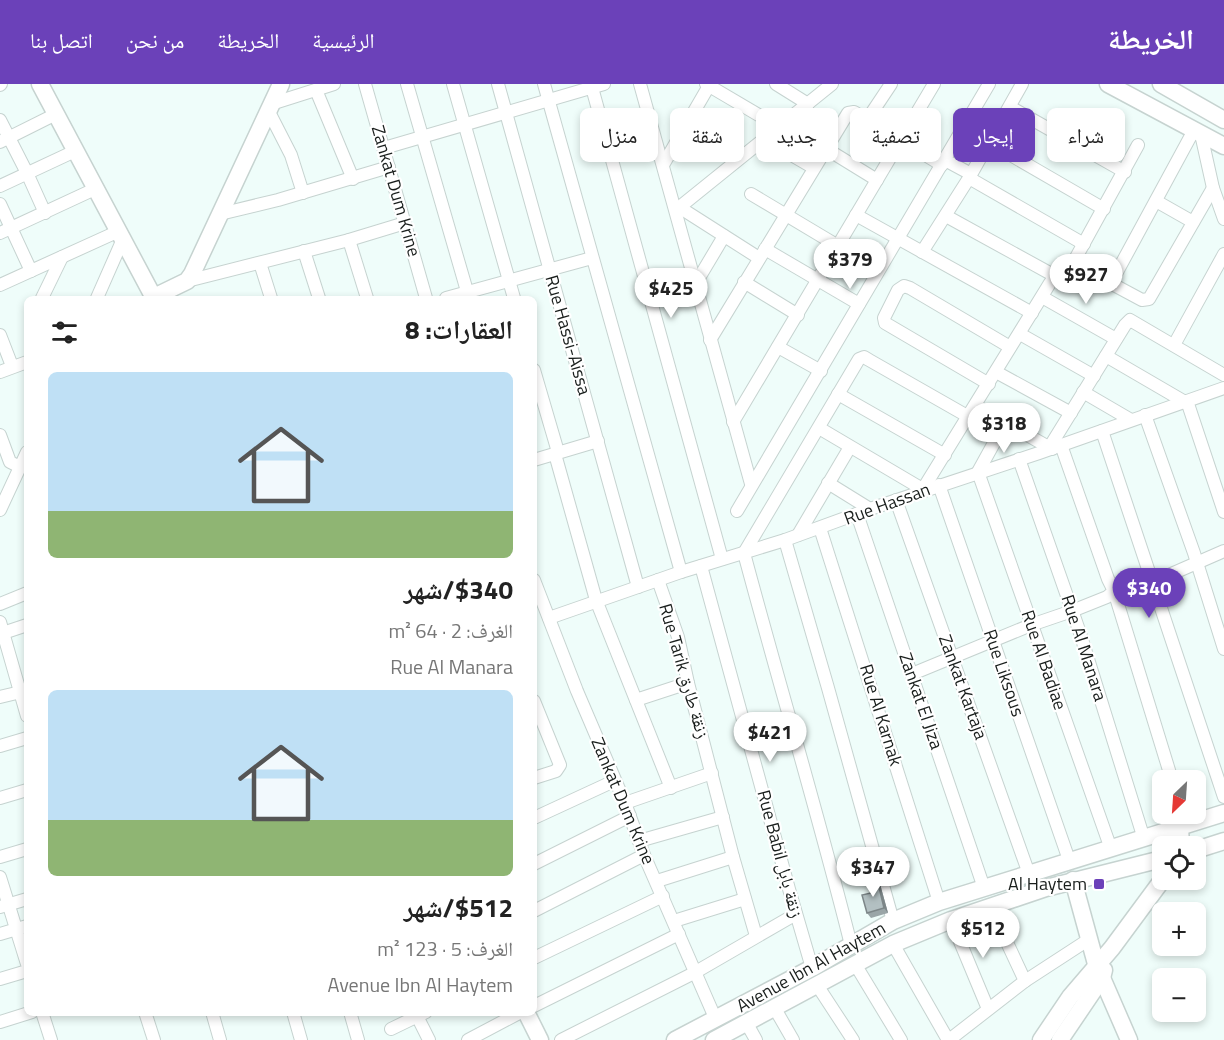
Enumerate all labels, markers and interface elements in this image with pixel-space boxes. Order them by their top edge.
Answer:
text: الخريطة [1108,17,1194,60]
text: اتصل بنا [30,24,93,56]
text: من نحن [126,24,184,56]
text: الخريطة [217,24,279,56]
text: الرئيسية [312,24,374,56]
chip: منزل [580,108,658,162]
chip: شقة [670,108,744,162]
chip: جديد [756,108,838,162]
chip: تصفية [850,108,941,162]
chip: إيجار [953,108,1035,162]
chip: شراء [1047,108,1125,162]
street label: Zankat Dum Krine [365,122,428,260]
pin: $379 [814,239,886,290]
text: $379 [828,243,872,274]
pin: $927 [1050,254,1122,305]
text: $927 [1064,258,1108,289]
pin: $425 [635,268,707,319]
street label: Rue Hassi-Aissa [538,272,598,398]
text: $425 [649,272,693,303]
text: العقارات: 8 [405,310,513,349]
icon: filters [48,316,81,349]
pin: $318 [968,403,1040,454]
text: $318 [982,407,1026,438]
icon: home [227,411,335,519]
street label: Rue Hassan [840,475,934,532]
pin: $340 [1113,568,1185,619]
text: $340/شهر [404,570,513,609]
text: $340 [1127,572,1171,603]
street label: Rue Al Manara [1055,591,1114,705]
street label: Rue Tarik زنقة طارق [652,600,717,742]
street label: Rue Al Badiae [1015,606,1074,713]
text: الغرف: 2 · 64 m² [388,615,513,646]
street label: Rue Liksous [977,626,1032,720]
street label: Zankat Kartaja [932,631,995,743]
street label: Zankat El Jiza [892,649,951,753]
text: Rue Al Manara [390,651,513,682]
street label: Rue Al Karnak [853,661,910,769]
pin: $421 [734,712,806,763]
text: $421 [748,716,792,747]
icon: home [227,729,335,837]
street label: Zankat Dum Krine [585,733,662,868]
north arrow [1152,770,1206,824]
map controls [1152,770,1206,1022]
street label: Rue Babil زنقة بابل [750,787,811,921]
button: locate [1152,836,1206,890]
pin: $347 [837,847,909,898]
text: $347 [851,851,895,882]
place label: Al Haytem [1008,870,1087,897]
marker: Al Haytem [1092,877,1106,891]
text: $512/شهر [404,888,513,927]
button: + [1152,902,1206,956]
pin: $512 [947,908,1019,959]
text: $512 [961,912,1005,943]
street label: Avenue Ibn Al Haytem [731,914,890,1019]
text: الغرف: 5 · 123 m² [377,933,513,964]
button: − [1152,968,1206,1022]
text: Avenue Ibn Al Haytem [328,969,513,1000]

